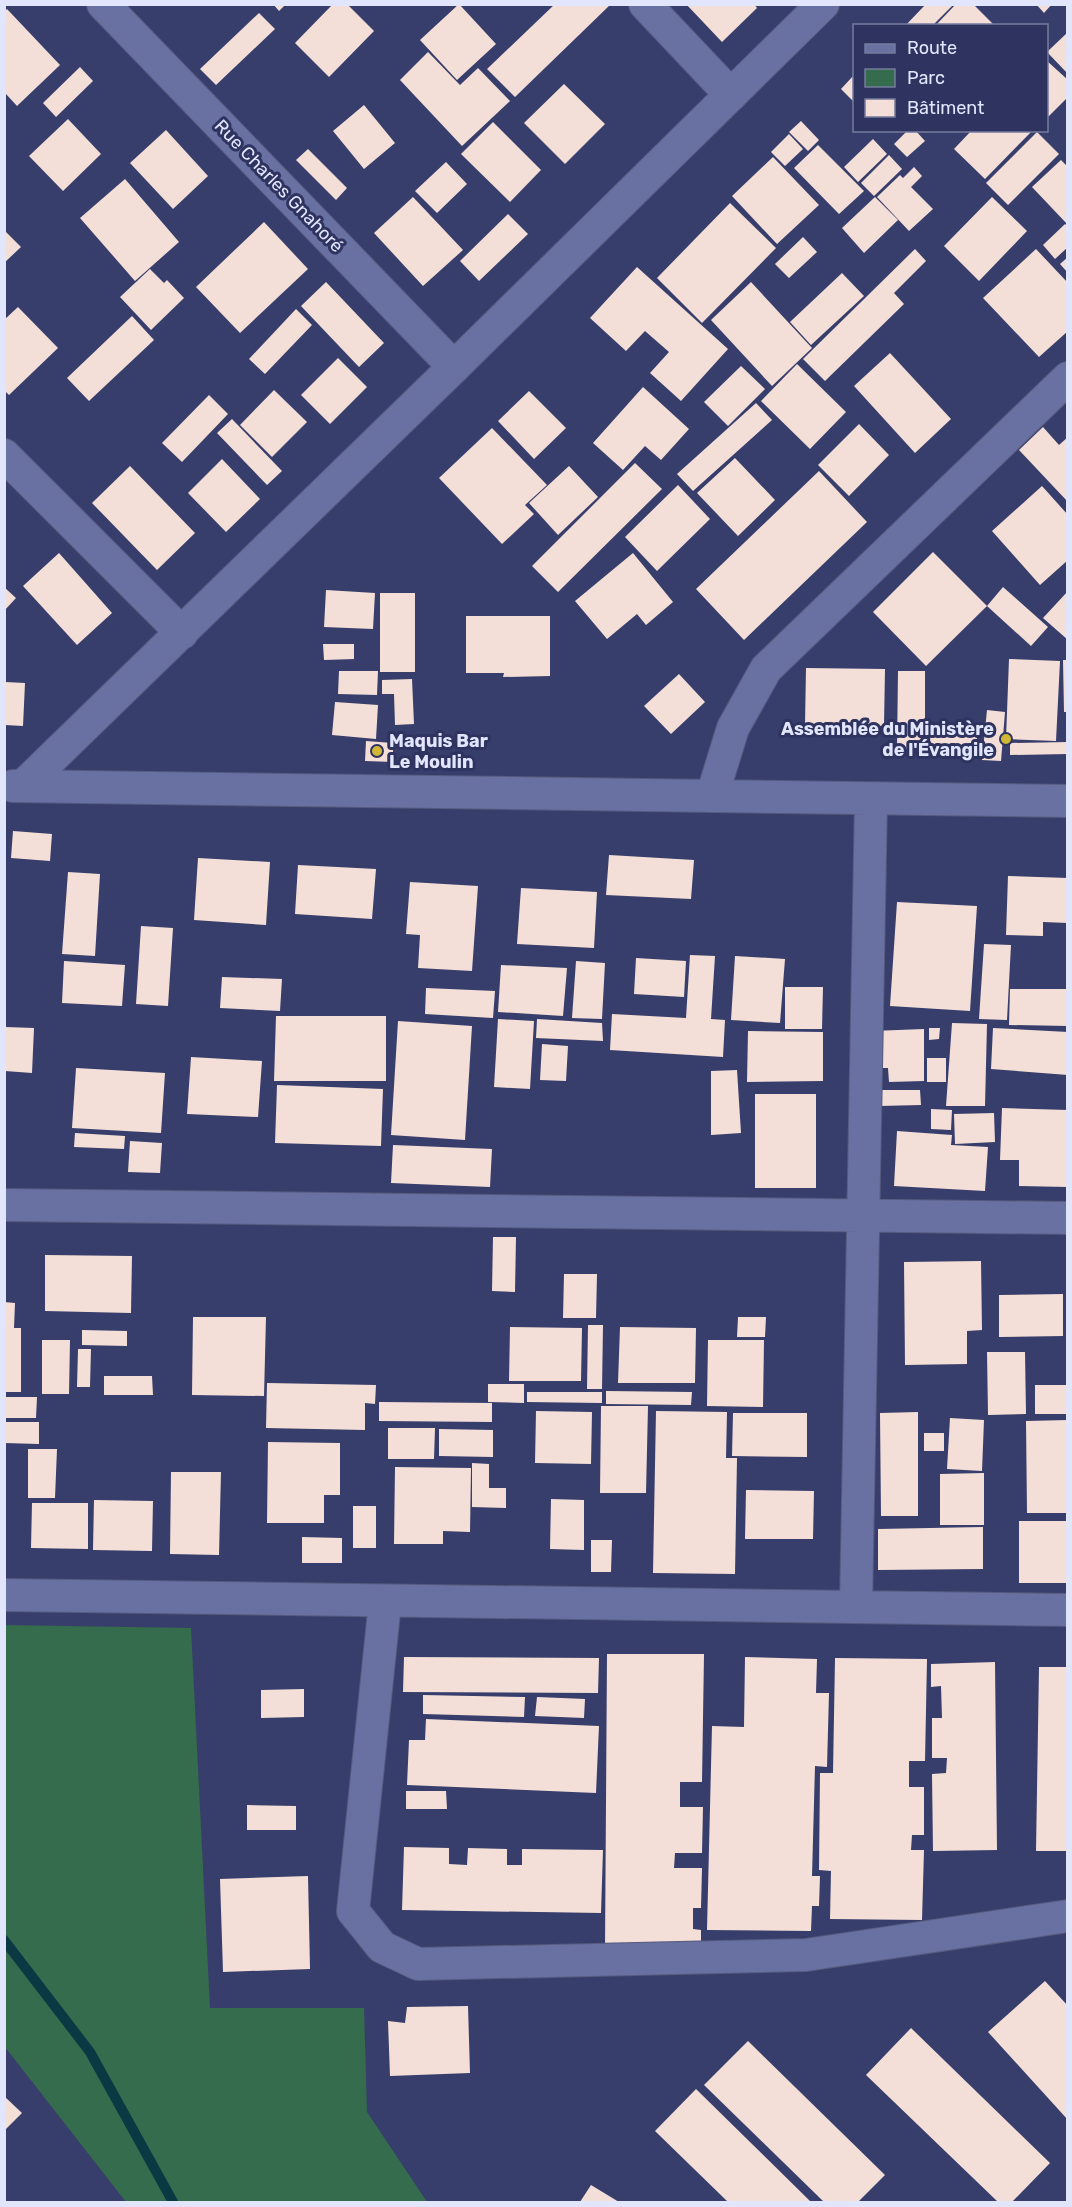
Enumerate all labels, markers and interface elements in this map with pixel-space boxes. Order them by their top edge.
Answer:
legend [853,24,1048,132]
text: Route [907,37,957,59]
text: Parc [907,67,945,89]
text: Bâtiment [907,97,984,119]
street label: Rue Charles Gnahoré [210,115,348,257]
place label: Assemblée du Ministère de l'Évangile [781,718,994,761]
place label: Maquis Bar Le Moulin [389,730,488,773]
marker: Assemblée du Ministère de l'Évangile [999,732,1013,746]
marker: Maquis Bar Le Moulin [370,744,384,758]

